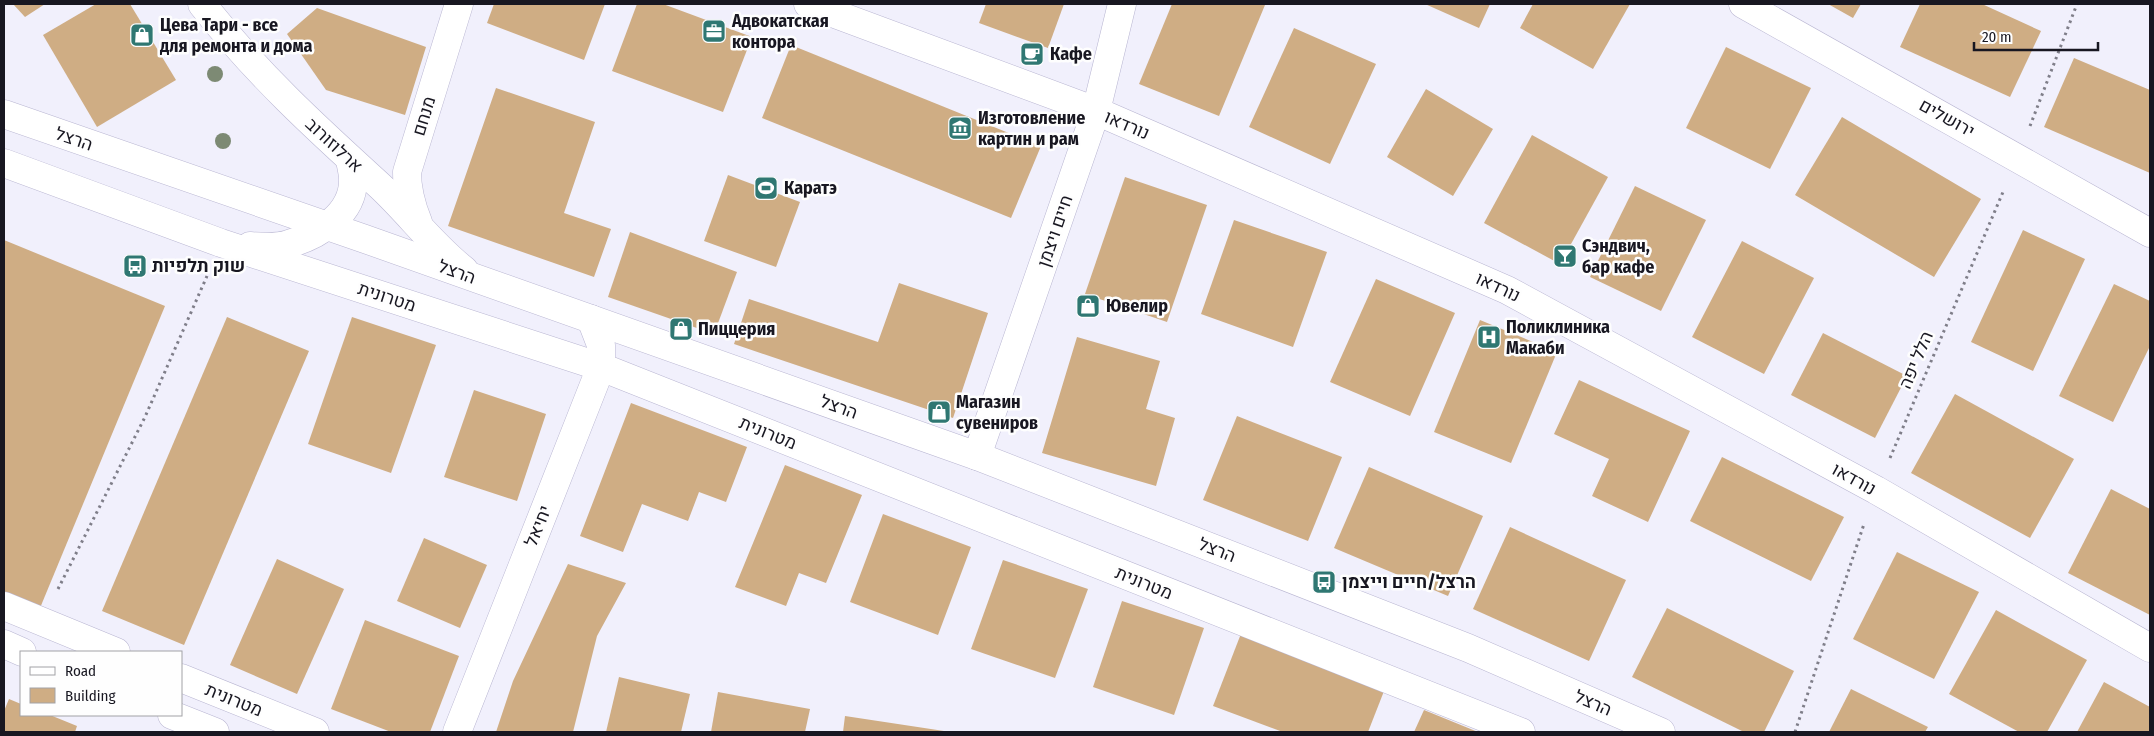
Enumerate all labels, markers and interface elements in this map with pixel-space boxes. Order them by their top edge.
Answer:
place label: Адвокатская контора [731,10,829,53]
place label: Цева Тари - все для ремонта и дома [159,14,312,57]
office icon: Адвокатская контора [701,18,727,44]
scale bar [1974,20,2098,52]
shop icon: Цева Тари - все для ремонта и дома [129,22,155,48]
text: 20 m [1982,28,2012,46]
cafe icon: Кафе [1019,41,1045,67]
place label: Кафе [1050,43,1092,65]
street label: מנחם [408,94,440,138]
street label: ירושלים [1915,94,1979,142]
street label: נורדאו [1101,106,1153,144]
place label: Изготовление картин и рам [978,107,1085,150]
street label: ארלוזורוב [301,113,367,177]
museum icon: Изготовление картин и рам [947,115,973,141]
street label: הרצל [52,122,96,156]
sports icon: Каратэ [753,175,779,201]
place label: Каратэ [784,177,837,199]
street label: חיים ויצמן [1032,192,1078,270]
place label: Сэндвич, бар кафе [1582,235,1654,278]
bar icon: Сэндвич, бар кафе [1552,243,1578,269]
bus stop icon: שוק תלפיות [122,253,148,279]
place label: שוק תלפיות [152,255,245,277]
street label: הרצל [435,255,479,289]
street label: נורדאו [1472,267,1524,307]
street label: מטרונית [355,277,419,317]
shop icon: Ювелир [1075,293,1101,319]
place label: Ювелир [1106,295,1168,317]
shop icon: Пиццерия [668,316,694,342]
place label: Поликлиника Макаби [1506,316,1610,359]
place label: Пиццерия [698,318,775,340]
hospital icon: Поликлиника Макаби [1476,324,1502,350]
street label: הלל יפה [1894,328,1938,392]
street label: הרצל [817,390,861,424]
place label: Магазин сувениров [956,391,1038,434]
shop icon: Магазин сувениров [926,399,952,425]
street label: מטרונית [736,412,800,454]
street label: נורדאו [1828,458,1880,500]
street label: יחיאל [520,502,556,550]
street label: הרצל [1195,533,1239,567]
street label: מטרונית [1112,562,1176,604]
bus stop icon: הרצל/חיים וייצמן [1311,569,1337,595]
place label: הרצל/חיים וייצמן [1342,571,1476,593]
legend [20,651,182,716]
text: Road [65,662,96,680]
street label: מטרונית [202,679,266,721]
street label: הרצל [1571,685,1615,721]
text: Building [65,687,116,705]

